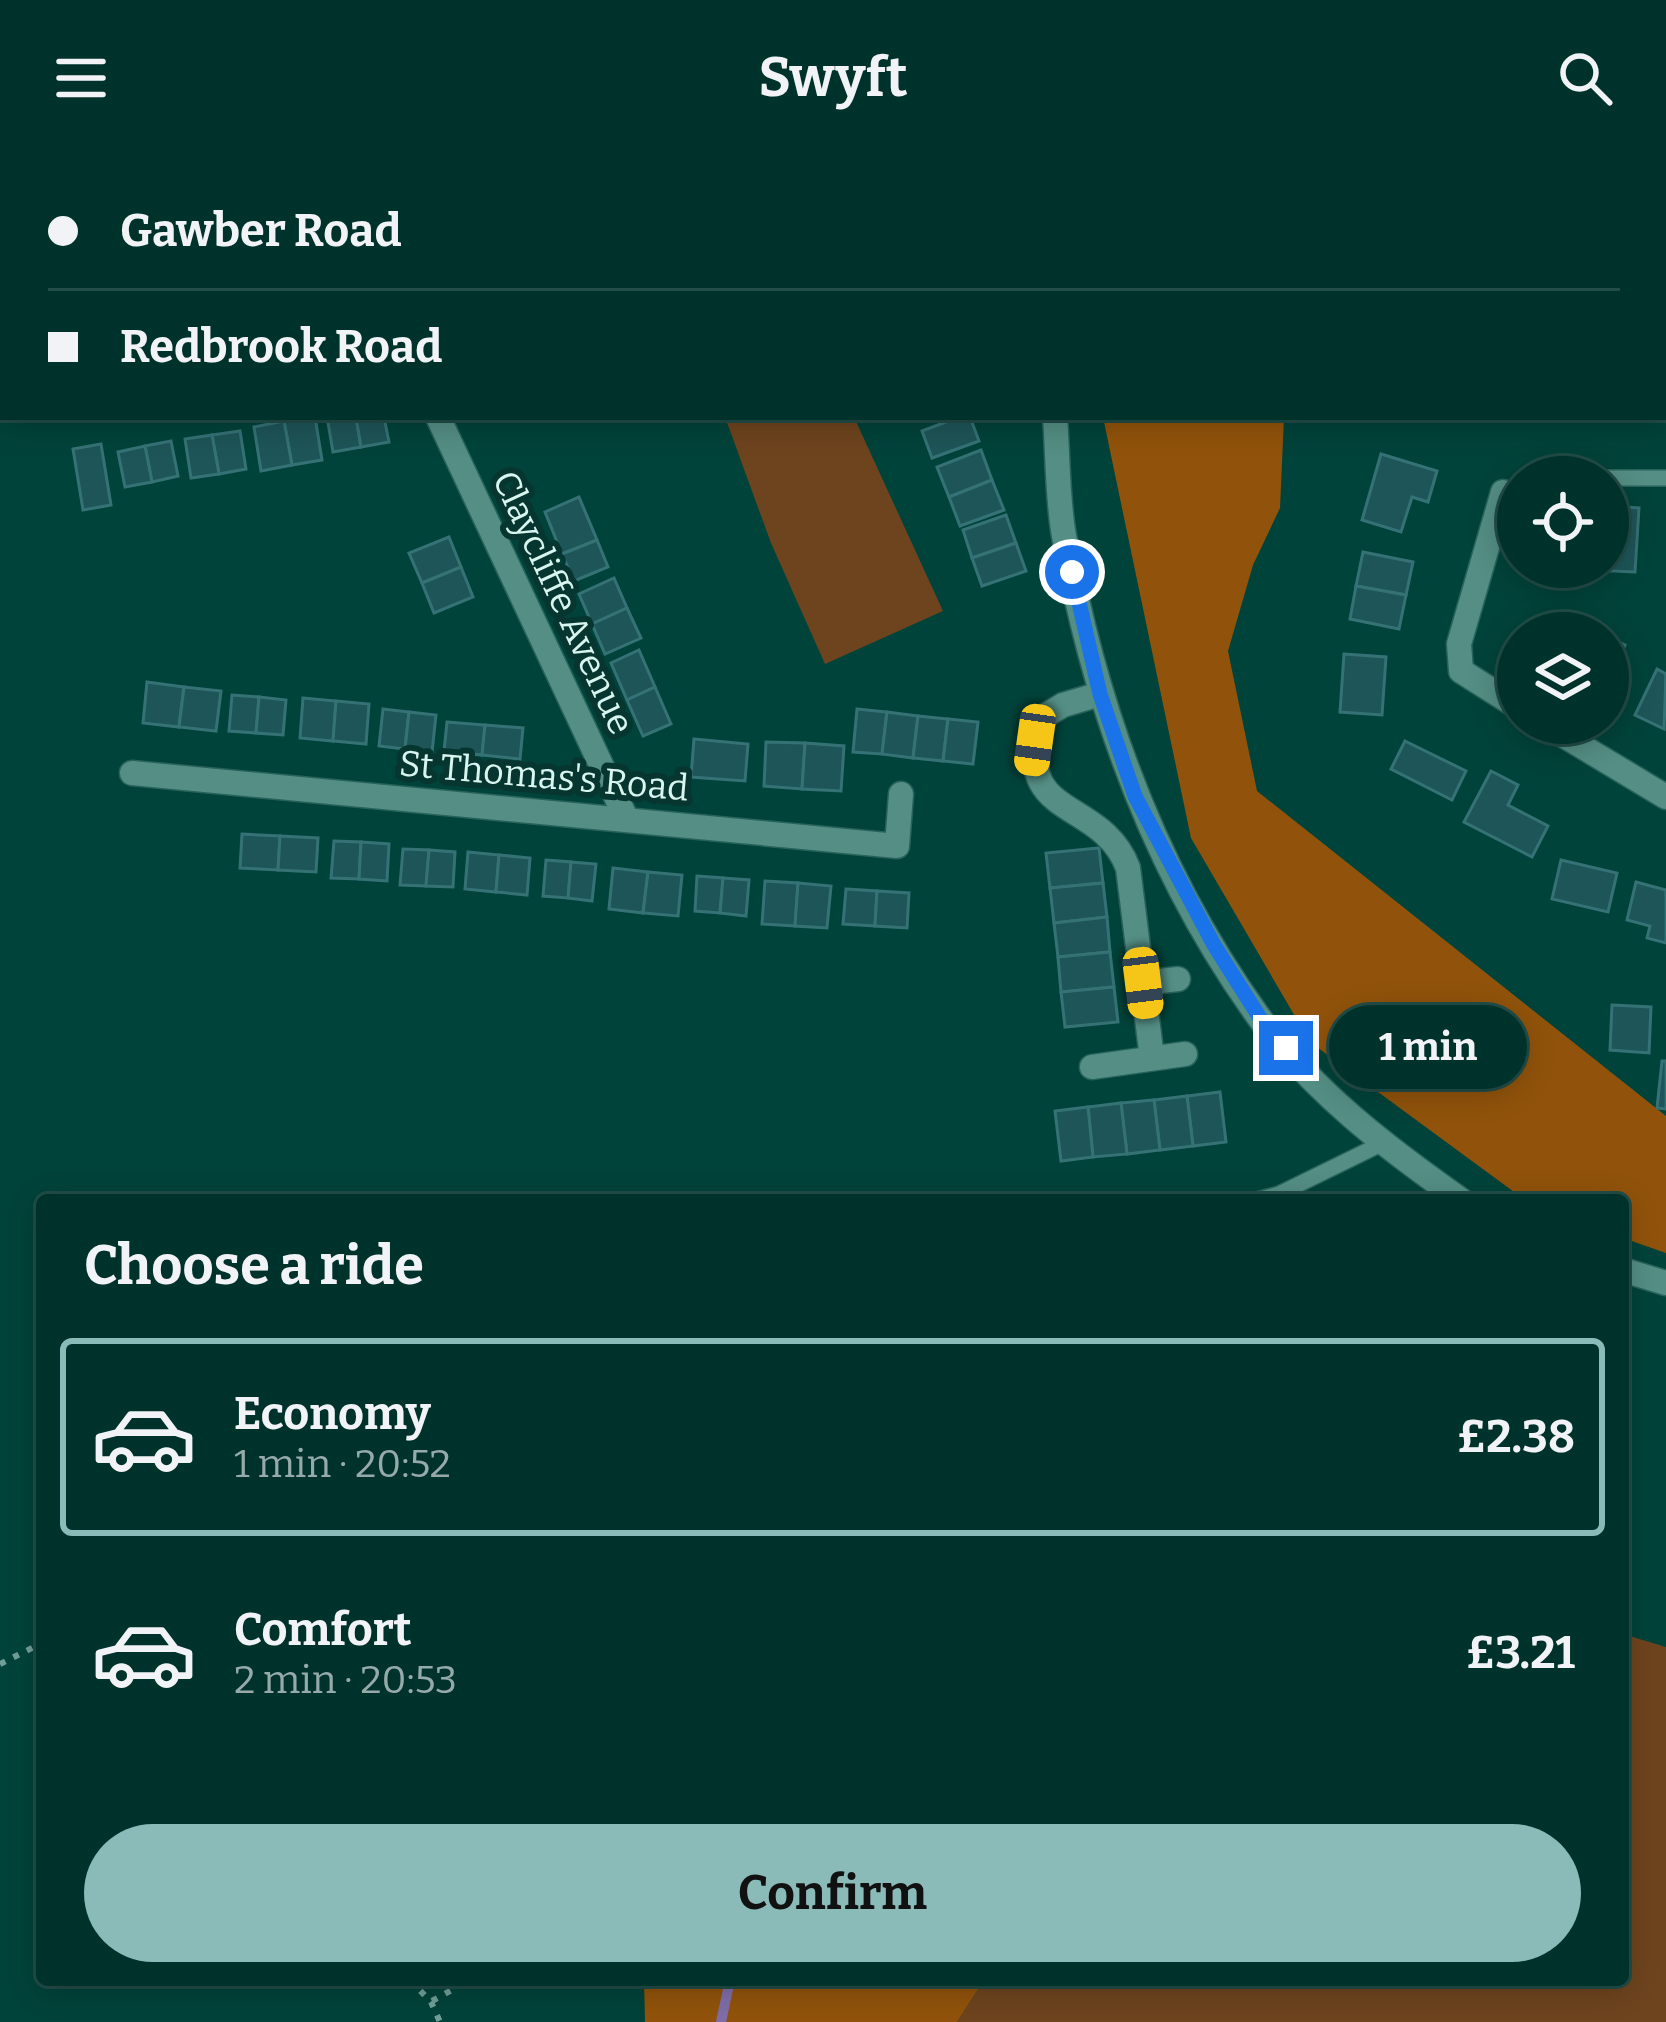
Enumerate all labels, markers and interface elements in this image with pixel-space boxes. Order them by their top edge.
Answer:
icon: menu [48,45,114,111]
icon: search [1552,45,1618,111]
text: Swyft [759,46,908,110]
text: Gawber Road [120,204,402,258]
text: Redbrook Road [120,320,442,374]
map controls [1497,456,1629,744]
button: locate [1497,456,1629,588]
street label: Claycliffe Avenue [483,464,643,741]
route start [1045,545,1099,599]
button: layers [1497,612,1629,744]
car [1012,702,1058,778]
street label: St Thomas's Road [397,741,690,811]
car [1121,945,1165,1021]
callout: 1 min [1328,1006,1526,1090]
route end [1259,1021,1313,1075]
text: 1 min [1379,1024,1477,1070]
text: Choose a ride [84,1234,424,1298]
icon: car [90,1383,198,1491]
text: Economy [234,1387,431,1441]
text: £2.38 [1457,1410,1575,1464]
text: 1 min · 20:52 [234,1441,451,1487]
icon: car [90,1599,198,1707]
text: Comfort [234,1603,412,1657]
text: £3.21 [1466,1626,1575,1680]
text: 2 min · 20:53 [234,1657,457,1703]
button: Confirm [84,1824,1581,1962]

